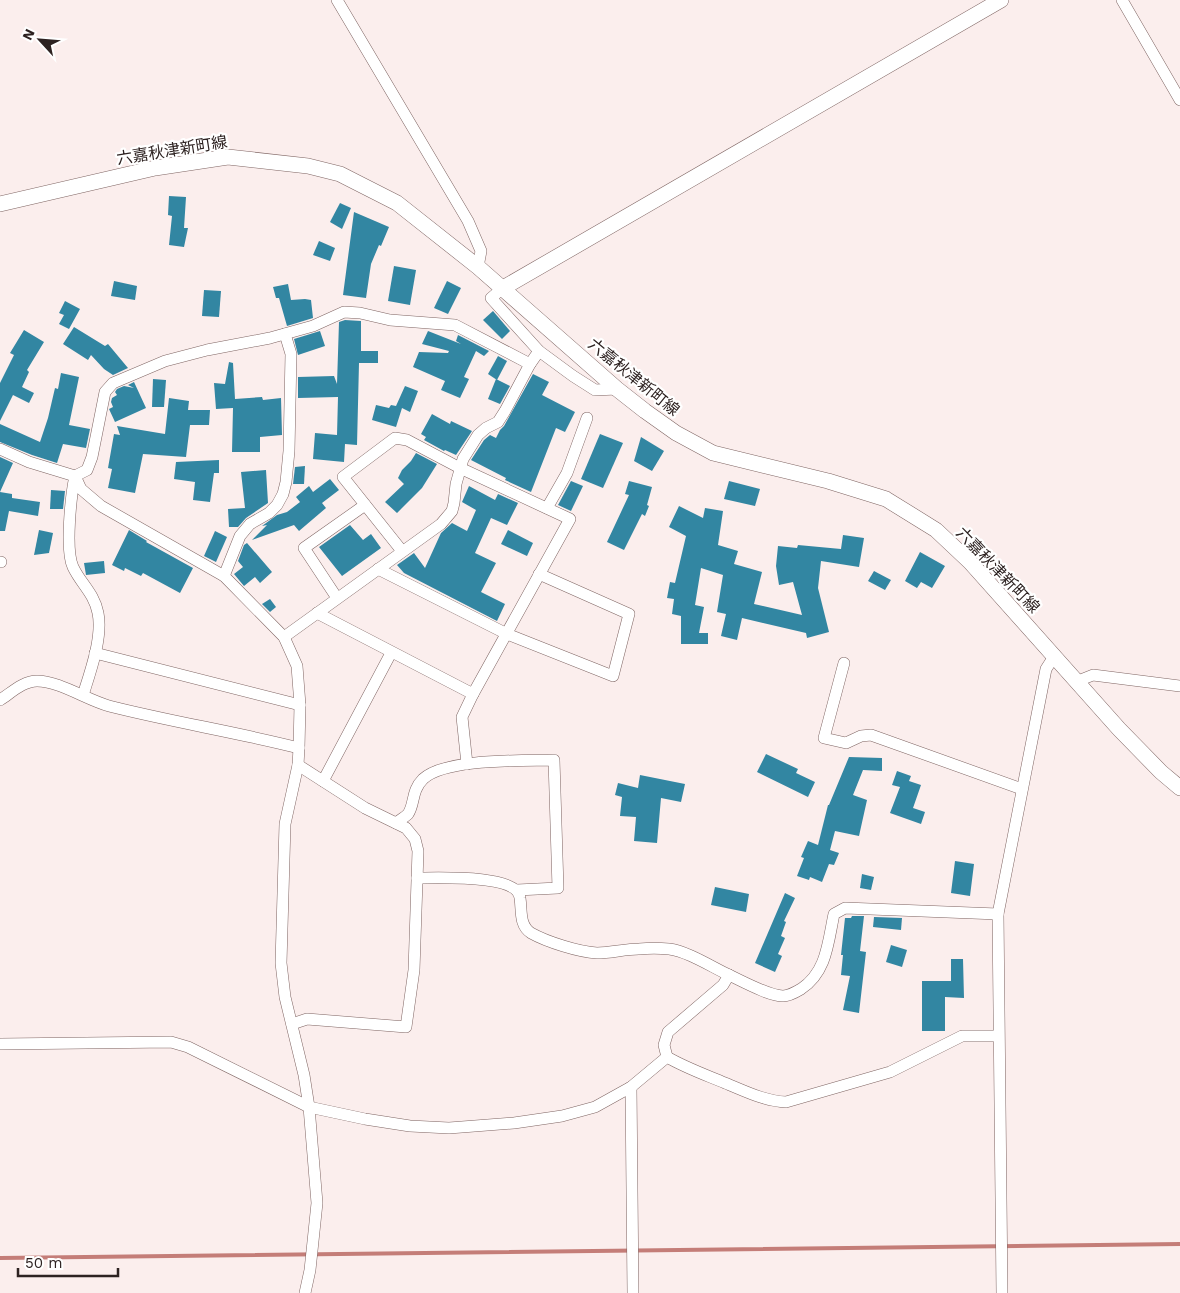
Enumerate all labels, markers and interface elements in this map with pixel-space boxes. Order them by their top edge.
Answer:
north arrow [15,15,65,65]
text: N [19,26,38,42]
street label: 六嘉秋津新町線 [115,132,229,168]
street label: 六嘉秋津新町線 [584,334,684,420]
street label: 六嘉秋津新町線 [952,523,1044,617]
scale bar [18,1246,118,1278]
text: 50 m [25,1254,62,1272]

